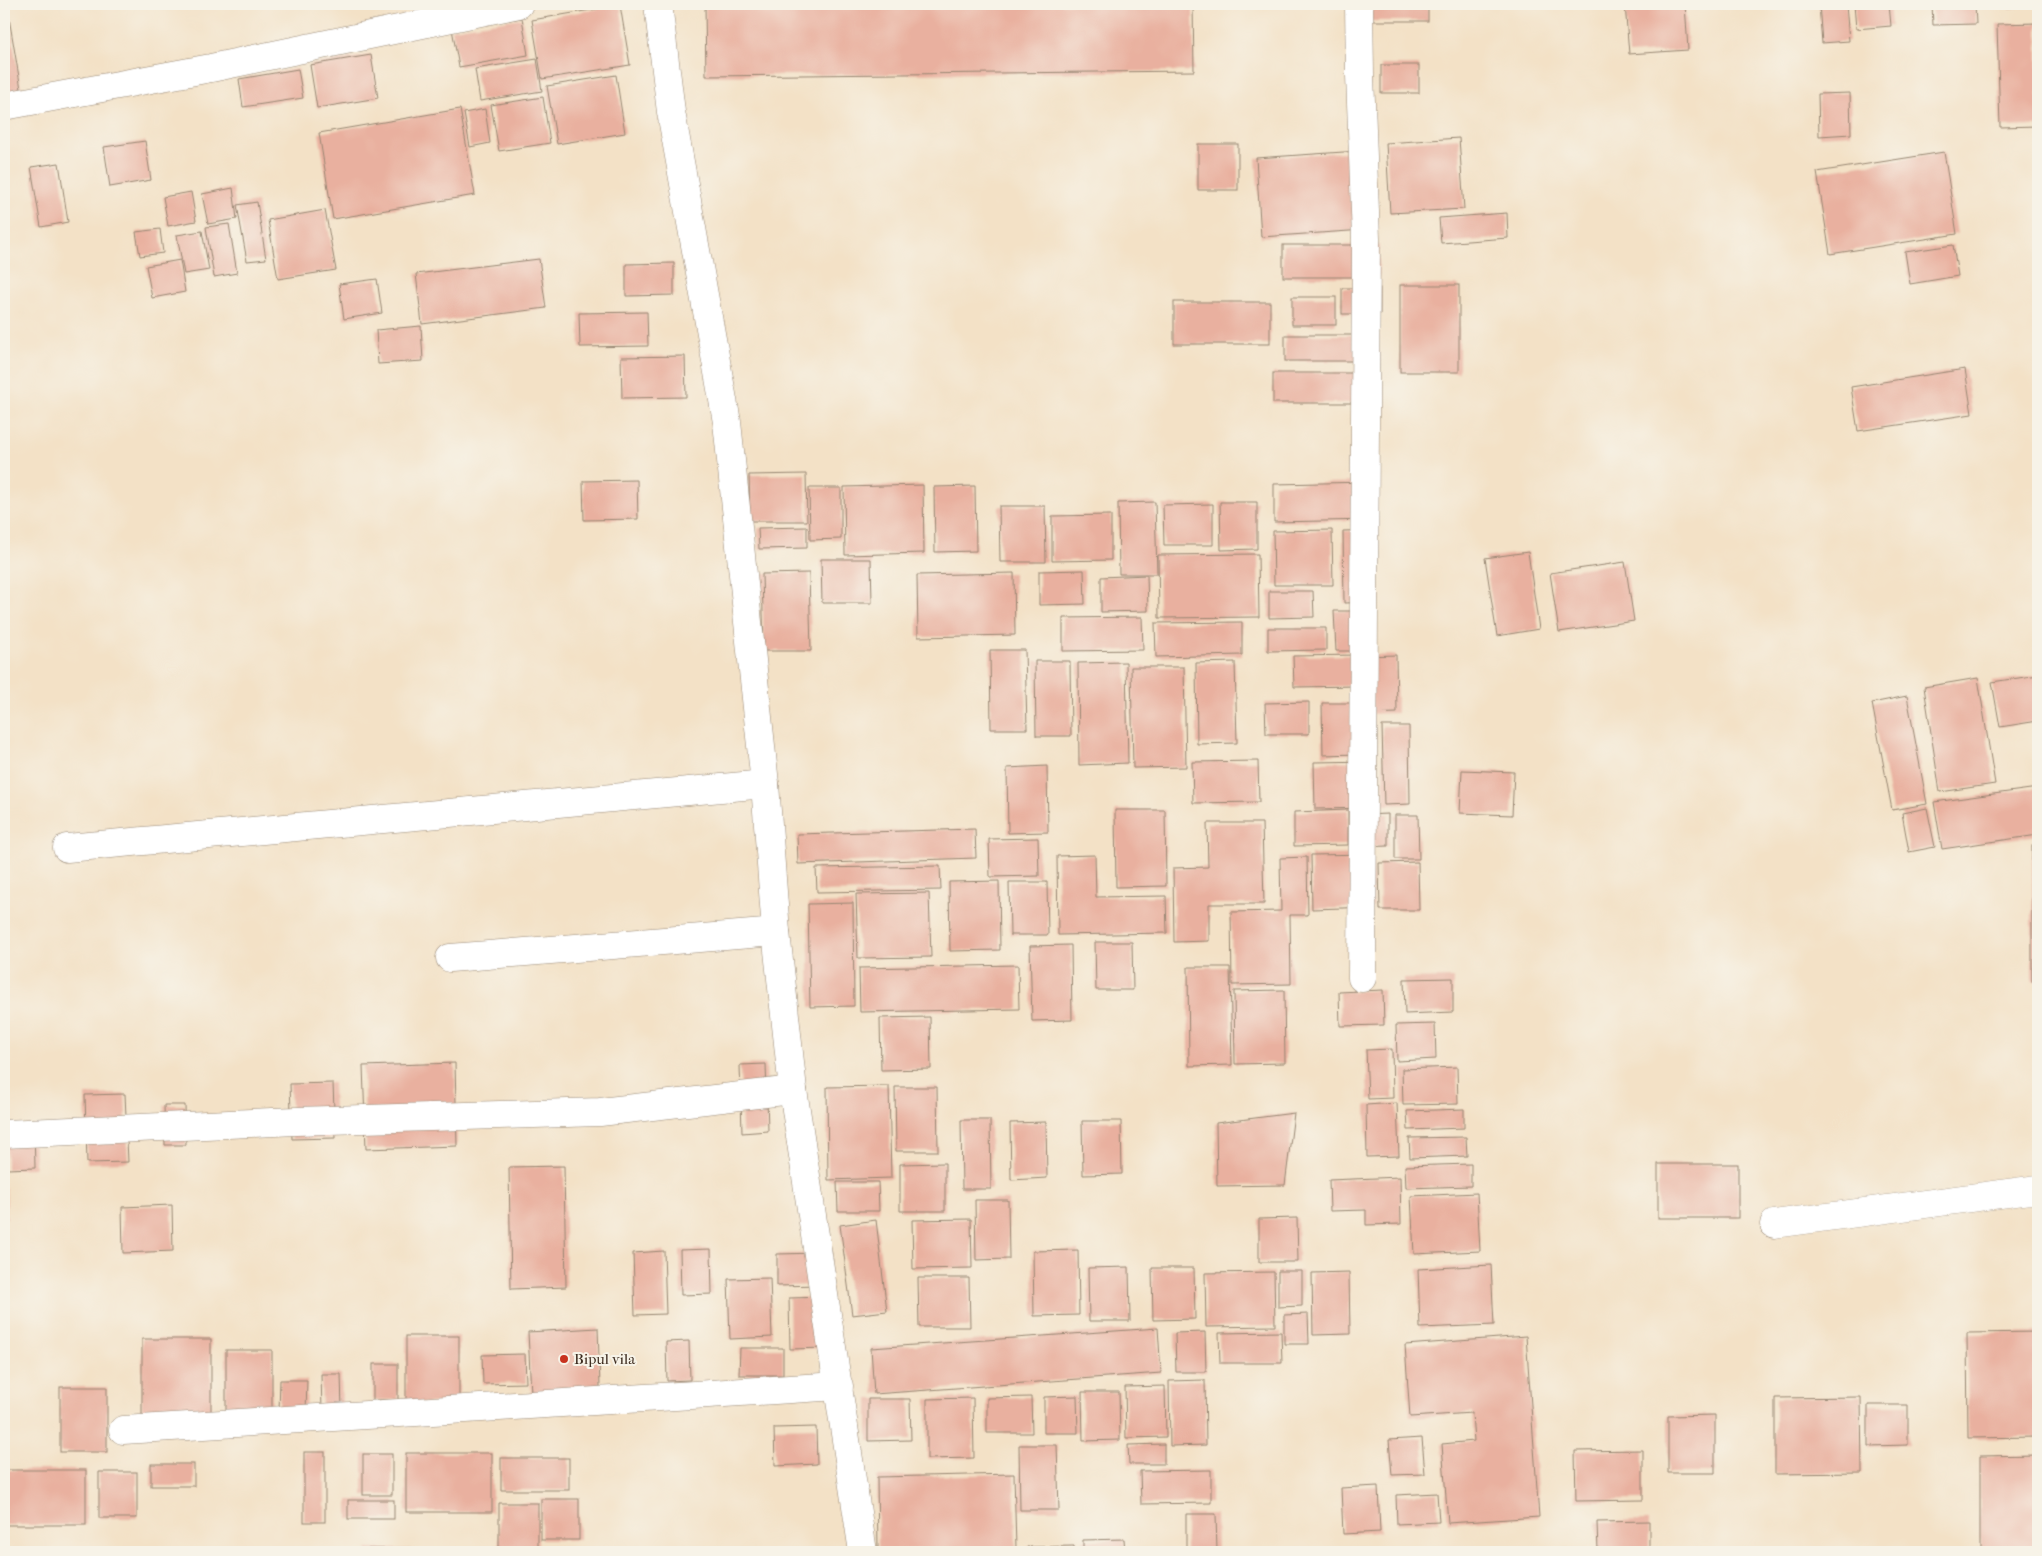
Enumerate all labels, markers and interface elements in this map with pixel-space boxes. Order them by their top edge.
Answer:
place label: Bipul vila [574,1350,636,1368]
marker: Bipul vila [558,1353,570,1365]

